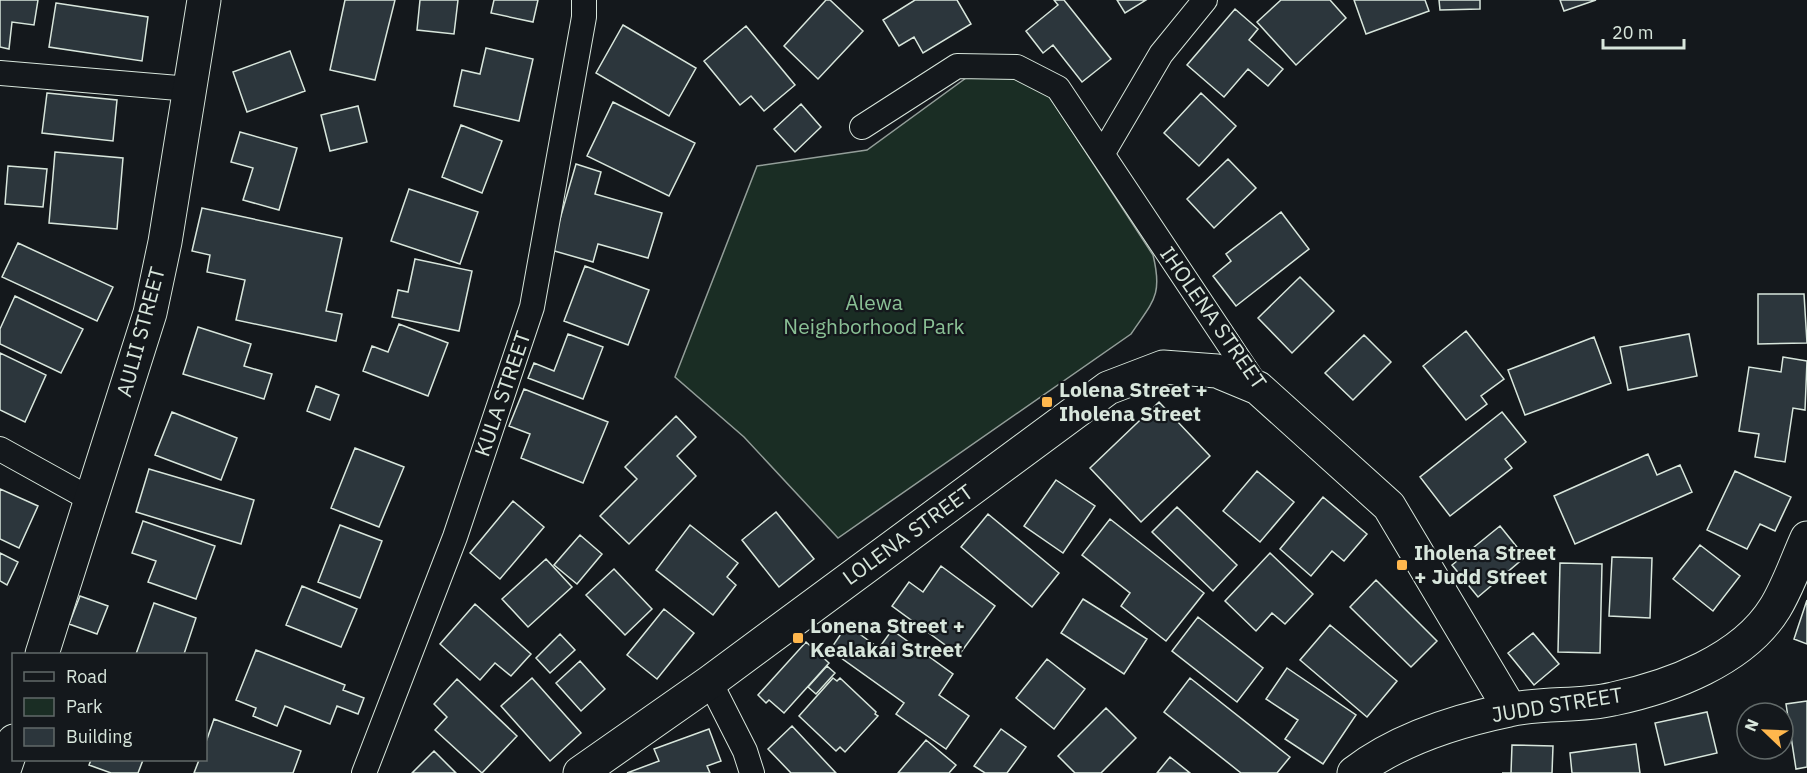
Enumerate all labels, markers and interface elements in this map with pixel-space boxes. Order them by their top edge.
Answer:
scale bar [1603,12,1684,50]
text: 20 m [1612,21,1654,44]
street label: IHOLENA STREET [1154,241,1273,394]
street label: AULII STREET [109,264,171,400]
park label: Alewa Neighborhood Park [783,288,965,340]
street label: KULA STREET [468,327,537,460]
place label: Lolena Street + Iholena Street [1059,375,1208,427]
marker: Lolena Street + Iholena Street [1040,395,1054,409]
street label: LOLENA STREET [837,477,978,591]
place label: Iholena Street + Judd Street [1414,538,1556,590]
marker: Iholena Street + Judd Street [1395,558,1409,572]
place label: Lonena Street + Kealakai Street [810,611,965,663]
marker: Lonena Street + Kealakai Street [791,631,805,645]
legend [12,653,207,761]
text: Road [66,665,107,688]
street label: JUDD STREET [1489,680,1624,728]
text: Park [66,695,103,718]
north arrow [1735,701,1795,761]
text: N [1740,716,1763,734]
text: Building [66,725,133,748]

